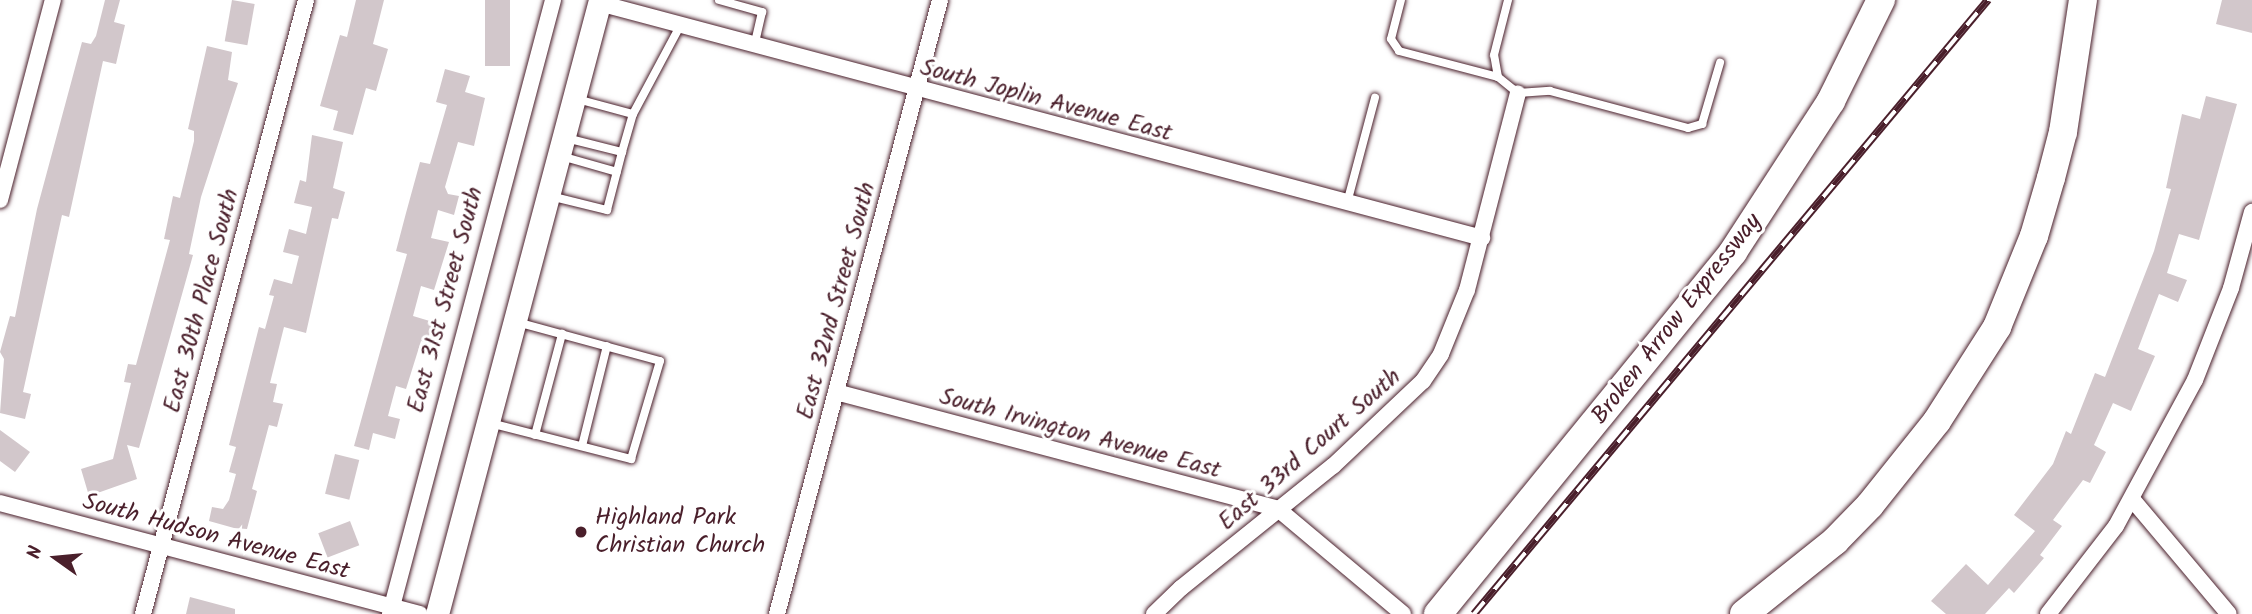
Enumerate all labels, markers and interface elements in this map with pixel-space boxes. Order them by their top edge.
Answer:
street label: South Joplin Avenue East [917,53,1175,149]
street label: East 32nd Street South [791,179,883,423]
street label: East 31st Street South [402,184,490,416]
street label: East 30th Place South [158,186,246,416]
street label: Broken Arrow Expressway [1586,208,1768,430]
street label: East 33rd Court South [1213,363,1407,537]
street label: South Irvington Avenue East [936,383,1224,485]
street label: South Hudson Avenue East [79,487,353,587]
place label: Highland Park Christian Church [595,504,765,560]
north arrow [21,523,91,593]
marker: Highland Park Christian Church [573,524,589,540]
text: N [20,543,52,562]

